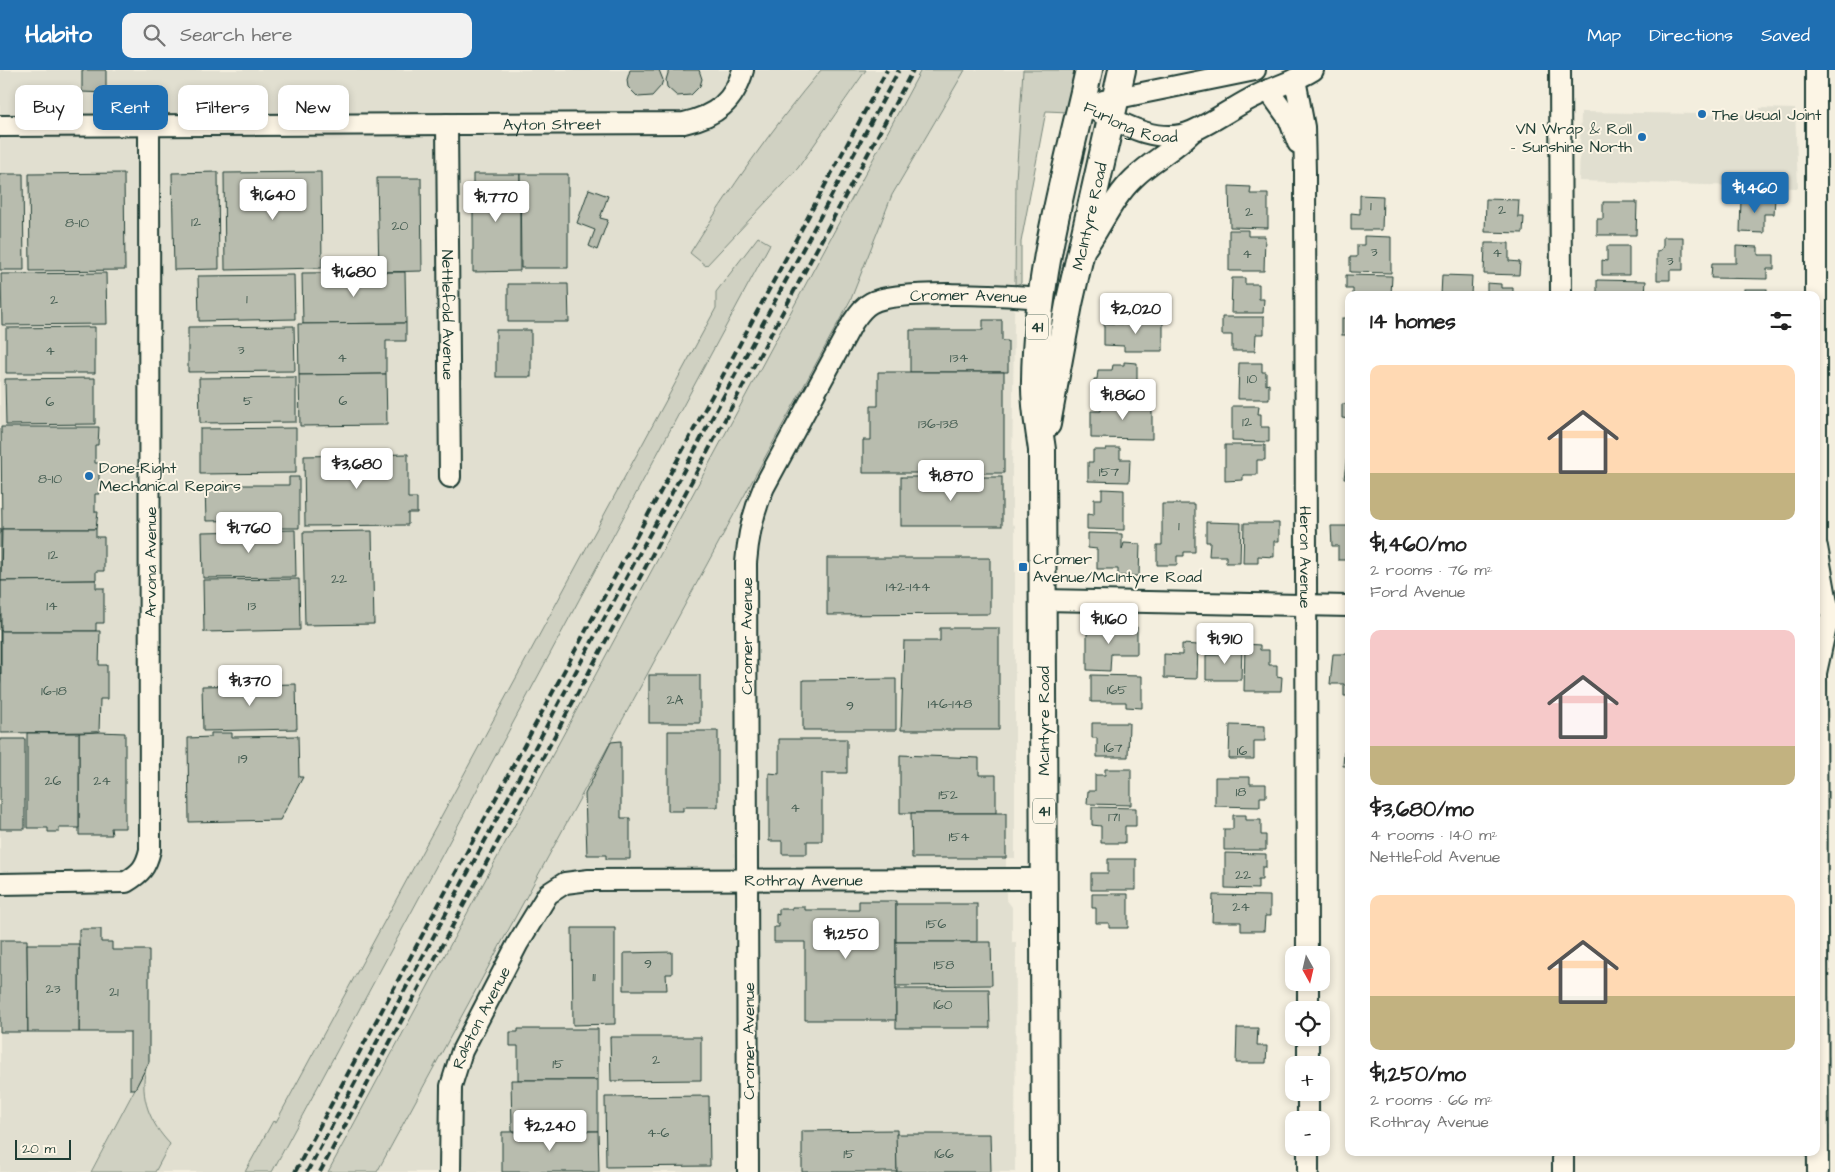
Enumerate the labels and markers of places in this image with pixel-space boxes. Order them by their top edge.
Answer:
place label: The Usual Joint [1712,104,1822,126]
marker: The Usual Joint [1696,108,1708,120]
place label: VN Wrap & Roll - Sunshine North [1511,118,1632,158]
marker: VN Wrap & Roll - Sunshine North [1636,131,1648,143]
pin: $1,460 [1714,172,1796,214]
pin: $1,640 [232,178,314,221]
pin: $1,770 [455,180,537,223]
pin: $1,680 [313,256,395,298]
pin: $2,020 [1095,292,1177,335]
pin: $1,860 [1082,378,1164,421]
pin: $3,680 [316,448,398,490]
place label: Done-Right Mechanical Repairs [99,457,241,497]
pin: $1,870 [910,460,992,502]
marker: Done-Right Mechanical Repairs [83,470,95,482]
pin: $1,760 [208,512,290,554]
place label: Cromer Avenue/McIntyre Road [1033,548,1202,589]
marker: Cromer Avenue/McIntyre Road [1017,561,1029,573]
pin: $1,160 [1068,602,1150,645]
pin: $1,910 [1184,622,1266,665]
pin: $1,370 [209,664,291,707]
pin: $1,250 [805,918,887,960]
pin: $2,240 [509,1110,591,1152]

